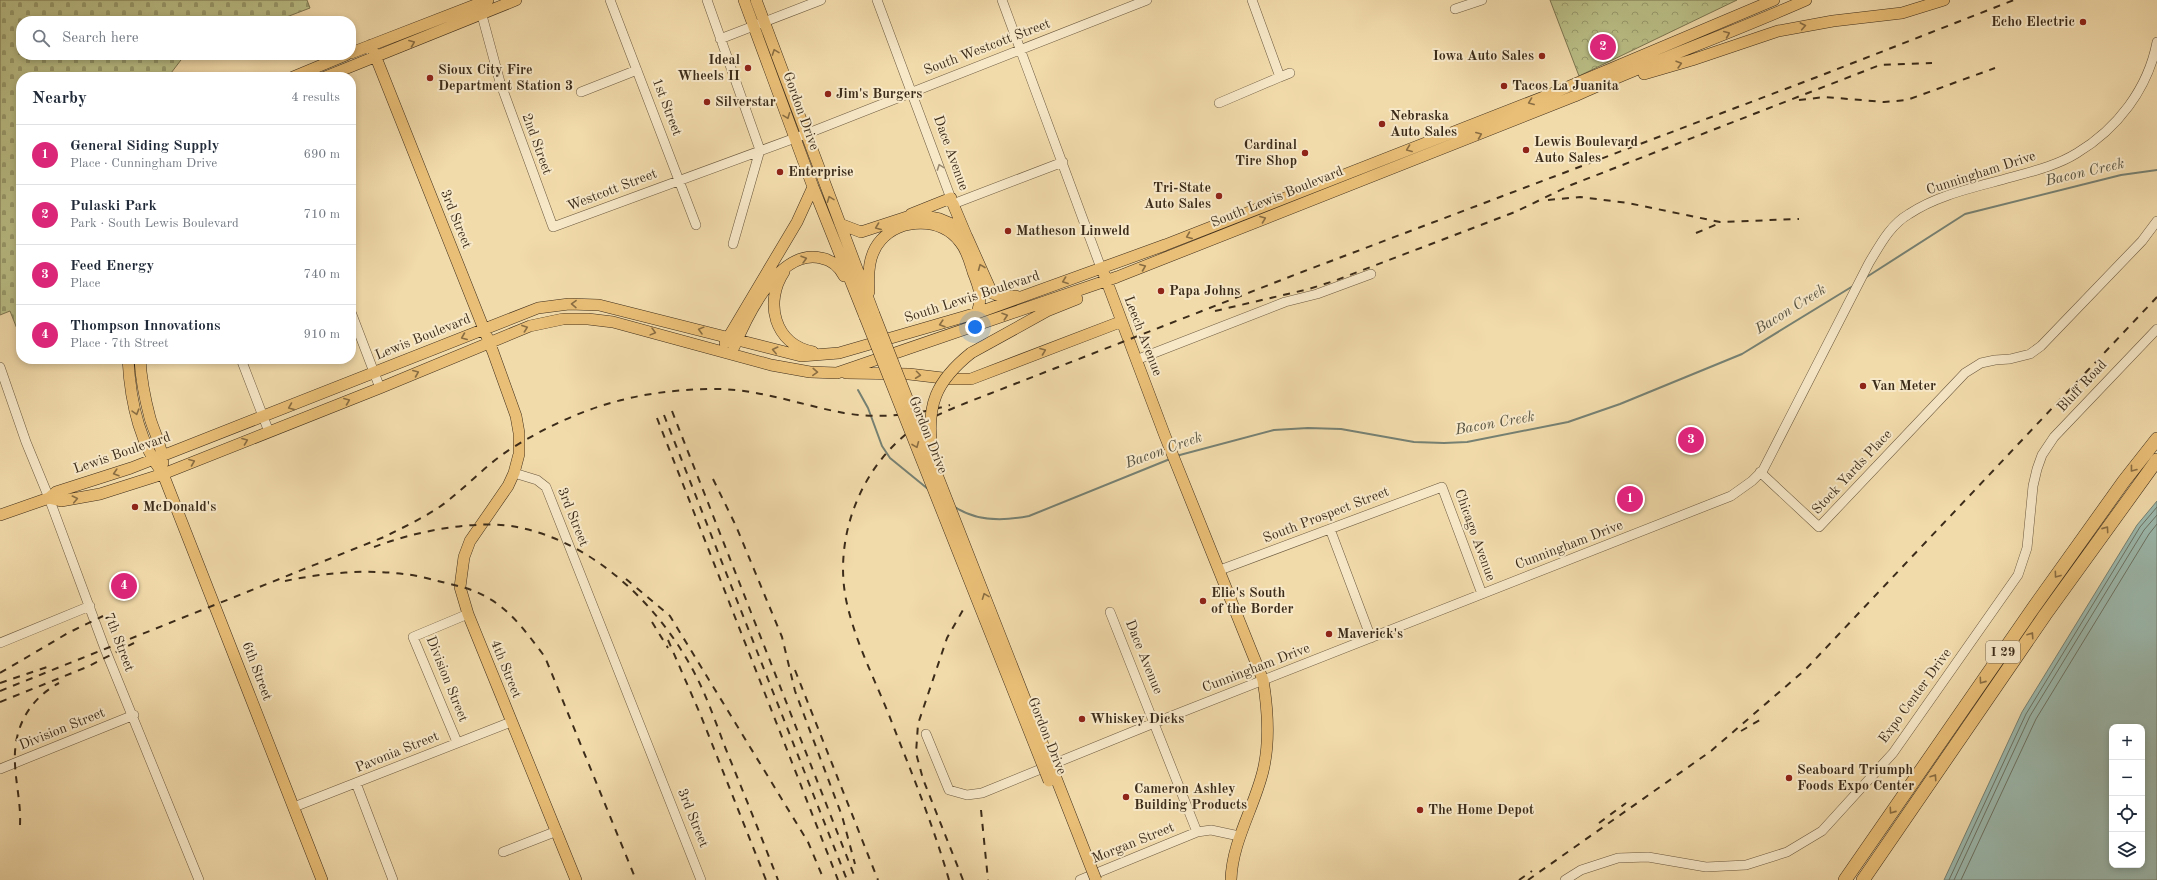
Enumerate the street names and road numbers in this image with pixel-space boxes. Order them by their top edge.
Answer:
street label: South Westcott Street [922,16,1052,78]
street label: Gordon Drive [780,70,822,152]
street label: 1st Street [650,76,684,138]
street label: 2nd Street [519,112,555,177]
street label: Dace Avenue [931,114,971,192]
street label: Cunningham Drive [1925,149,2037,197]
street label: South Lewis Boulevard [1209,164,1345,230]
street label: Westcott Street [565,166,659,214]
street label: 3rd Street [438,188,474,251]
street label: South Lewis Boulevard [903,269,1041,325]
street label: Leech Avenue [1121,294,1165,378]
street label: Lewis Boulevard [373,311,473,363]
street label: Bluff Road [2055,357,2109,415]
street label: Gordon Drive [906,394,950,476]
street label: Stock Yards Place [1809,427,1895,517]
street label: Lewis Boulevard [72,430,172,476]
street label: South Prospect Street [1261,485,1391,545]
street label: 3rd Street [555,486,591,549]
street label: Chicago Avenue [1452,487,1498,583]
street label: Cunningham Drive [1513,518,1625,572]
street label: 7th Street [101,611,137,673]
street label: Dace Avenue [1123,618,1165,696]
street label: Division Street [423,634,471,724]
street label: 4th Street [488,638,524,700]
street label: 6th Street [239,640,275,702]
street label: Cunningham Drive [1200,641,1312,695]
road number: I 29 [1986,641,2020,663]
street label: Expo Center Drive [1876,646,1954,746]
street label: Gordon Drive [1025,695,1069,777]
street label: Division Street [17,705,107,753]
street label: Pavonia Street [353,729,441,775]
street label: 3rd Street [675,787,711,850]
street label: Morgan Street [1090,820,1176,866]

